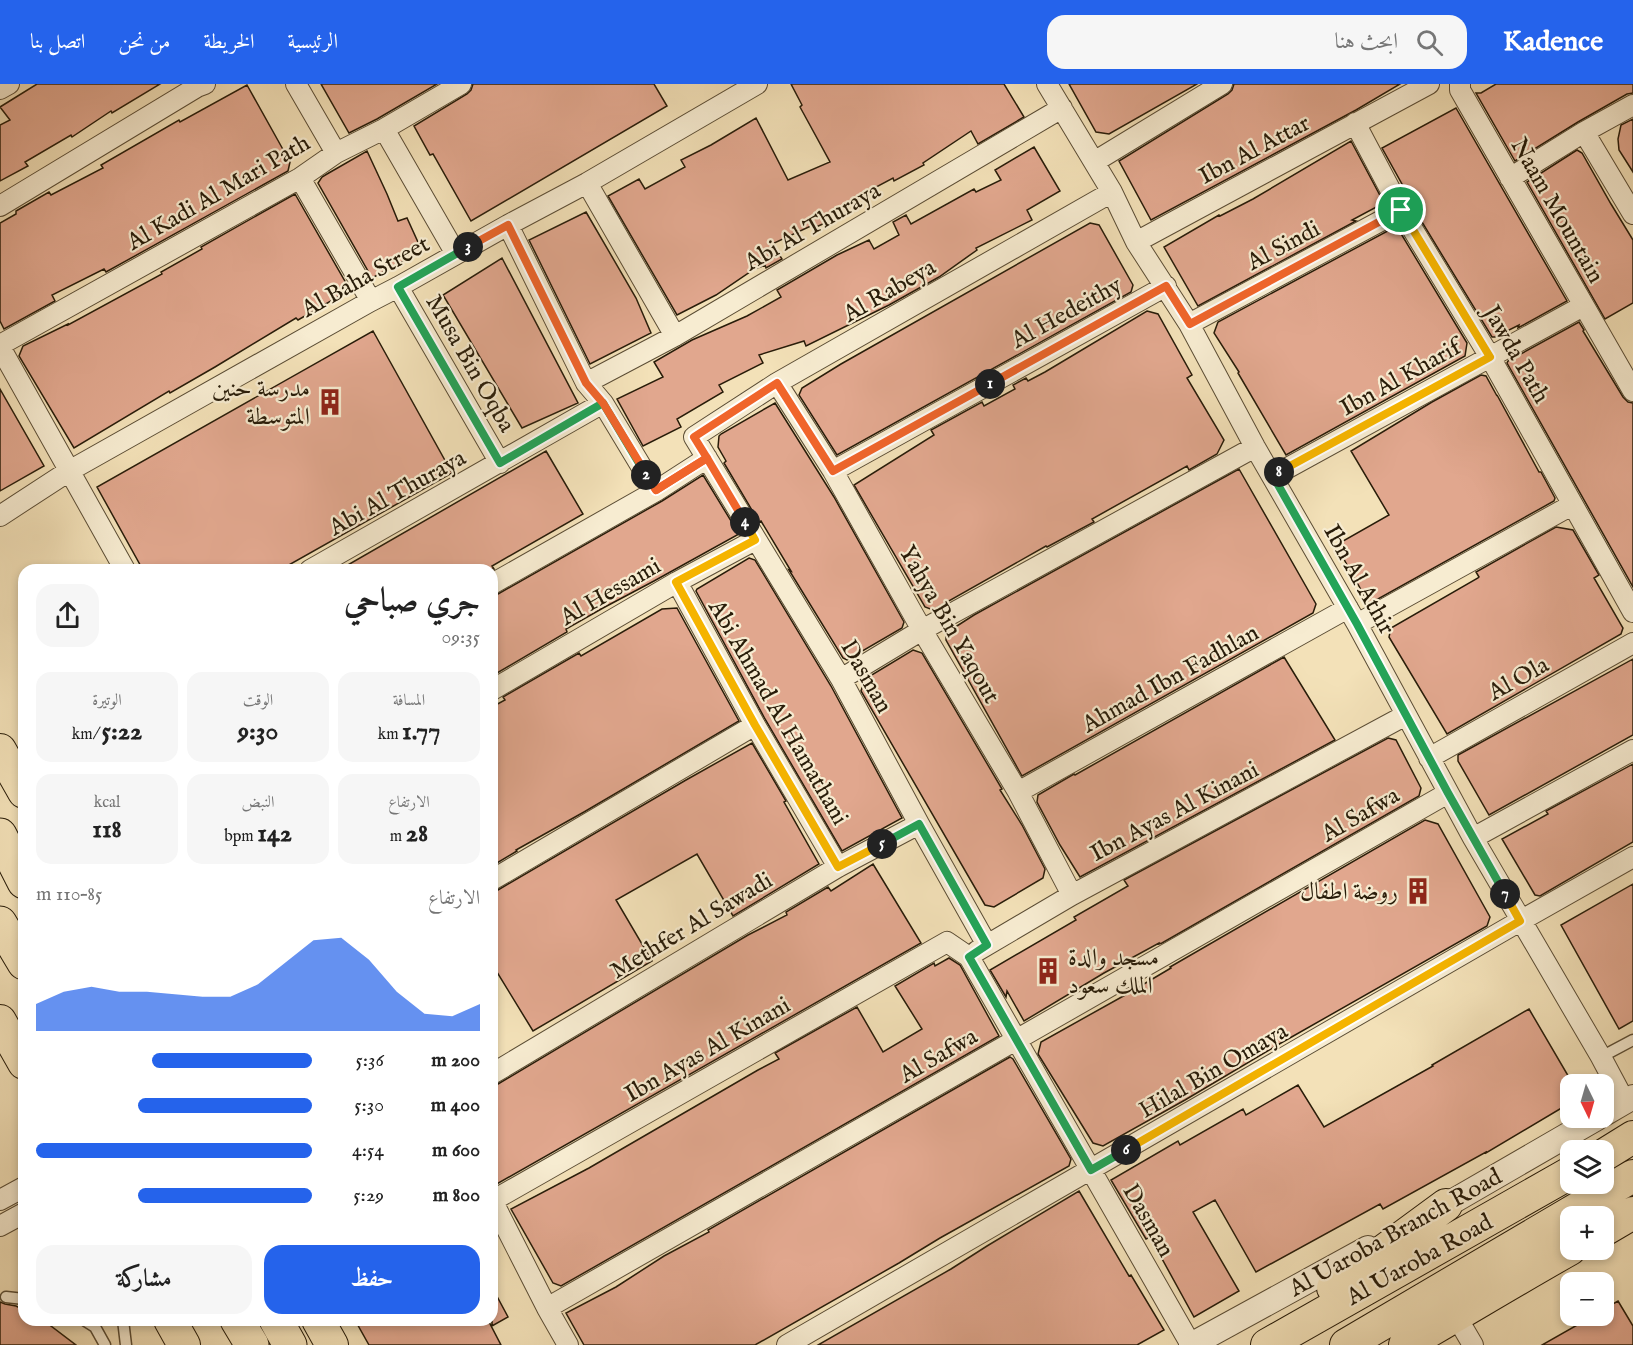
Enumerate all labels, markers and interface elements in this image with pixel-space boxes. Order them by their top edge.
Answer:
search box [1047,15,1467,69]
text: Kadence [1503,25,1603,60]
icon: search [1413,26,1446,59]
text: ابحث هنا [1335,28,1398,56]
text: اتصل بنا [30,29,85,56]
text: من نحن [118,29,170,56]
text: الخريطة [203,29,255,56]
text: الرئيسية [288,29,338,56]
street label: Ibn Al Attar [1194,108,1316,192]
street label: Al Kadi Al Mari Path [121,128,316,259]
street label: Naam Mountain [1503,133,1611,289]
street label: Abi Al Thuraya [738,176,887,279]
pin [1375,184,1426,235]
icon: arrive [1384,193,1417,226]
street label: Al Sindi [1241,214,1326,279]
street label: Al Baha Street [295,229,435,326]
pin: 3 [453,232,483,262]
text: 3 [465,237,471,257]
street label: Al Rabeya [837,252,942,331]
street label: Al Hedeithy [1005,270,1128,357]
street label: Musa Bin Oqba [418,289,522,439]
street label: Jawda Path [1474,298,1556,410]
street label: Ibn Al Kharif [1335,330,1470,424]
pin: 1 [975,369,1005,399]
place label: مدرسة حنين المتوسطة [212,374,310,433]
text: 1 [987,374,993,394]
building icon: مدرسة حنين المتوسطة [315,387,345,417]
street label: Abi Al Thuraya [323,443,472,544]
pin: 8 [1264,457,1294,487]
pin: 2 [631,460,661,490]
text: 8 [1276,462,1282,482]
text: 2 [642,465,650,485]
pin: 4 [730,507,760,537]
text: 4 [741,512,749,532]
street label: Ibn Al Athir [1316,519,1402,641]
street label: Yahya Bin Yaqout [891,540,1007,709]
street label: Al Hessami [554,551,667,634]
text: جري صباحي [344,581,480,623]
button: share [36,584,99,647]
street label: Abi Ahmad Al Hamathani [700,594,855,831]
street label: Ahmad Ibn Fadhlan [1076,618,1265,741]
text: 09:35 [441,625,480,650]
street label: Dasman [832,634,899,719]
street label: Al Ola [1482,650,1555,709]
text: الوتيرة [92,691,122,711]
text: الوقت [243,691,273,711]
text: المسافة [393,691,425,711]
text: 5:22 [102,715,142,748]
text: 9:30 [238,715,278,748]
text: 1.77 [402,715,440,748]
text: /km [72,725,102,745]
text: km [378,725,402,745]
street label: Ibn Ayas Al Kinani [1085,755,1264,870]
street label: Al Safwa [1315,780,1406,851]
text: kcal [94,793,120,813]
text: النبض [242,793,274,813]
text: الارتفاع [388,793,430,813]
text: 118 [92,813,122,846]
text: 142 [257,817,292,850]
text: 28 [406,817,428,850]
text: bpm [224,827,257,847]
text: m [390,827,406,847]
pin: 5 [867,829,897,859]
text: 5 [879,834,885,854]
street label: Methfer Al Sawadi [605,866,779,987]
building icon: روضة اطفال [1403,876,1433,906]
place label: روضة اطفال [1300,877,1398,908]
pin: 7 [1490,879,1520,909]
text: 85–110 m [36,882,102,907]
text: 7 [1501,884,1509,904]
text: الارتفاع [428,886,480,911]
place label: مسجد والدة الملك سعود [1068,943,1159,1002]
building icon: مسجد والدة الملك سعود [1033,956,1063,986]
street label: Ibn Ayas Al Kinani [619,990,796,1110]
street label: Hilal Bin Omaya [1134,1016,1294,1126]
street label: Al Safwa [893,1021,984,1092]
text: 5:36 [356,1048,384,1073]
text: 200 m [431,1048,480,1073]
north arrow [1560,1074,1614,1128]
map controls [1560,1074,1614,1326]
text: 5:30 [354,1093,384,1118]
text: 400 m [431,1093,480,1118]
pin: 6 [1111,1135,1141,1165]
text: 4:54 [352,1138,384,1163]
text: 600 m [432,1138,480,1163]
text: 6 [1123,1140,1129,1160]
button: layers [1560,1140,1614,1194]
street label: Al Uaroba Branch Road [1283,1162,1508,1305]
street label: Dasman [1114,1178,1181,1263]
text: 5:29 [353,1183,384,1208]
text: 800 m [433,1183,480,1208]
button: + [1560,1206,1614,1260]
street label: Al Uaroba Road [1340,1207,1498,1314]
button: مشاركة [36,1245,252,1314]
button: حفظ [264,1245,480,1314]
button: − [1560,1272,1614,1326]

